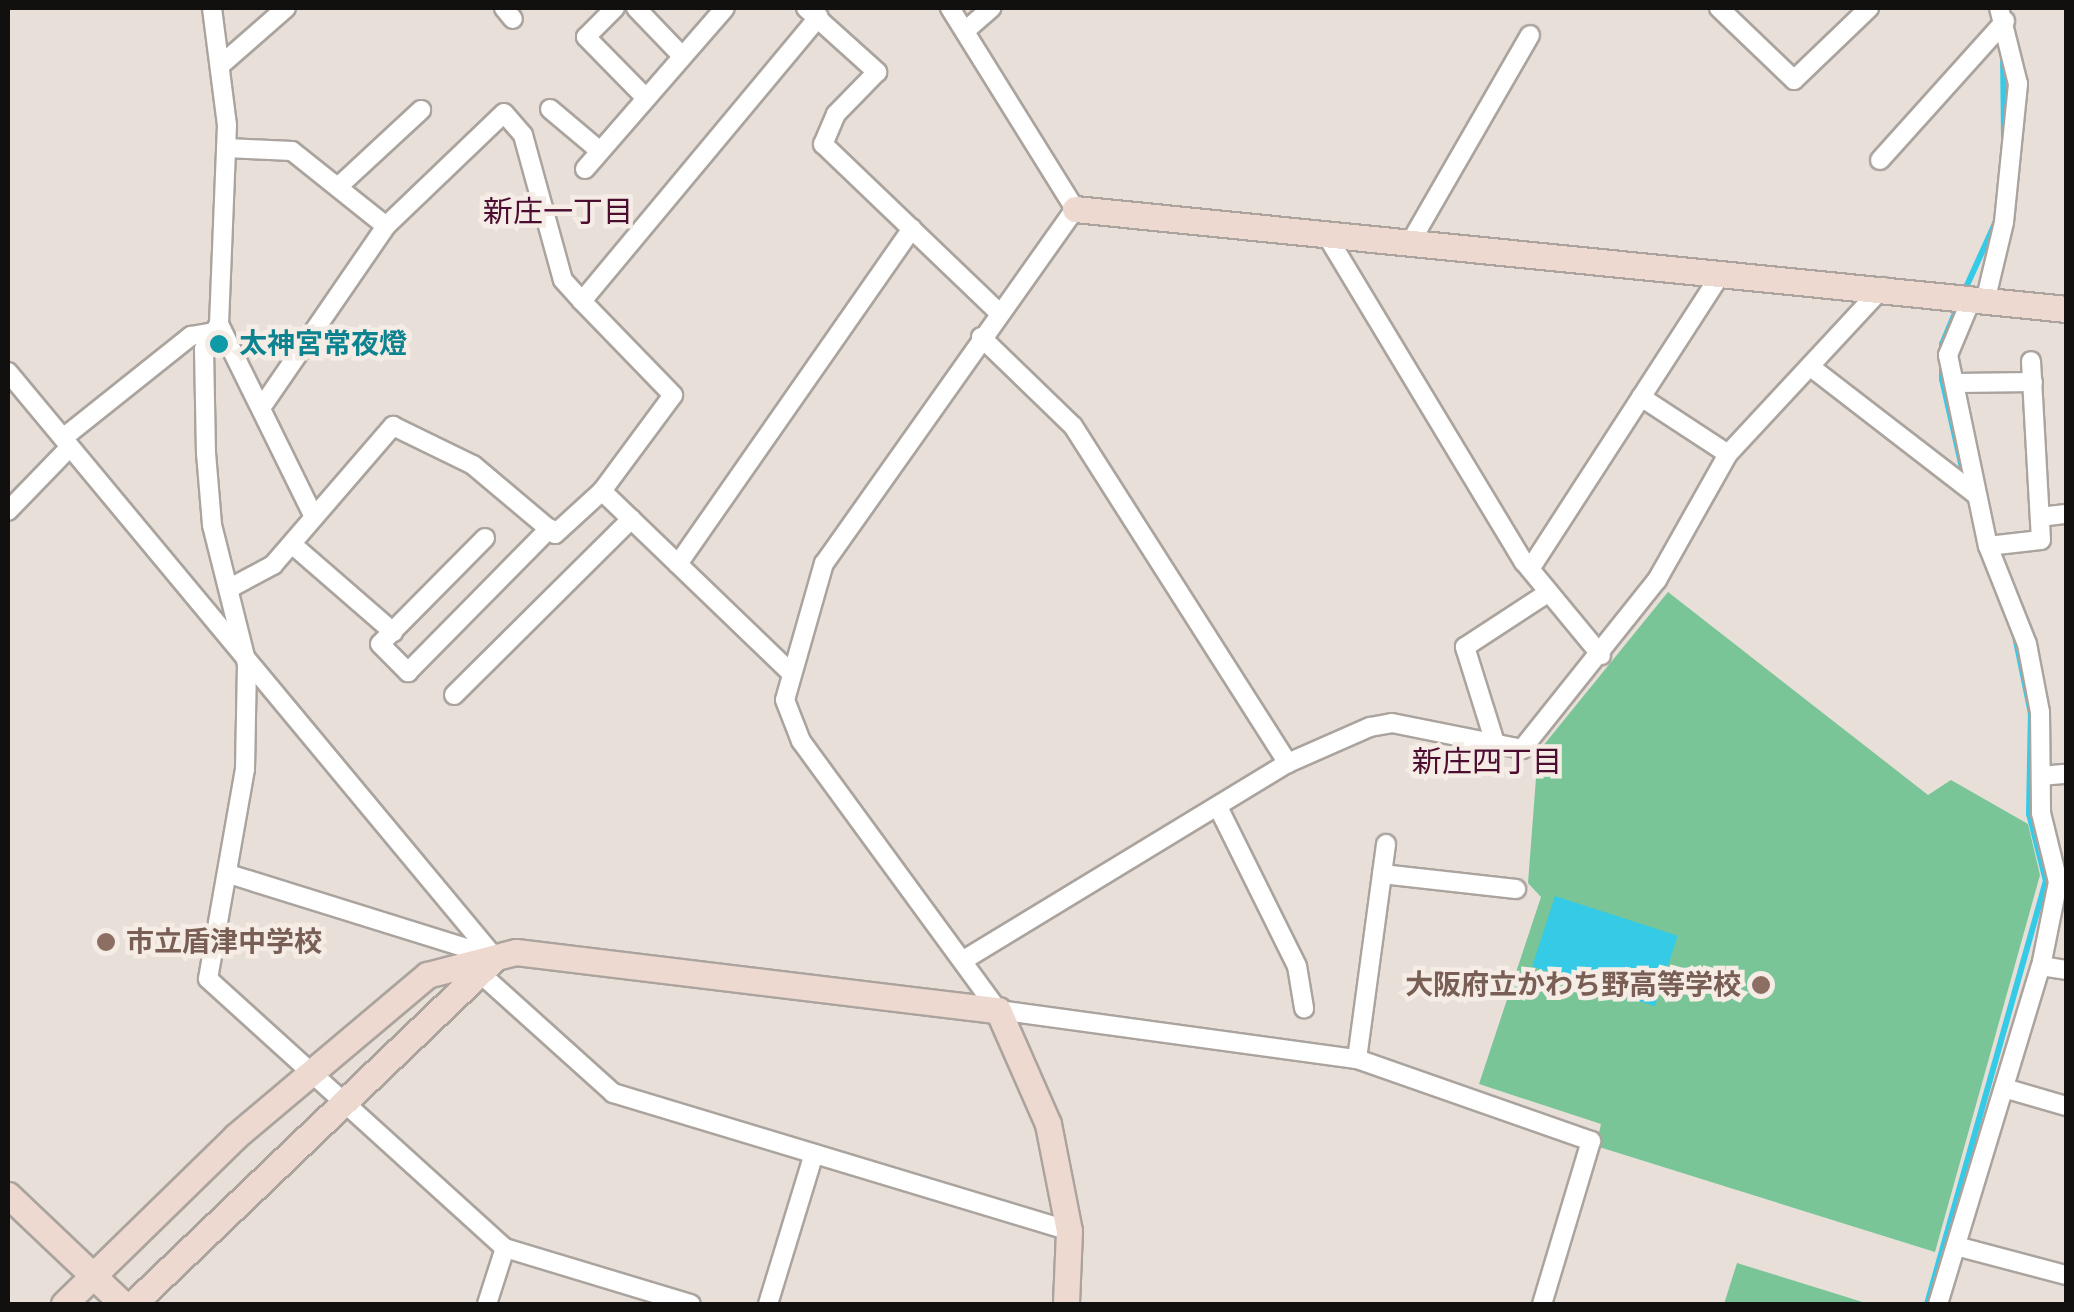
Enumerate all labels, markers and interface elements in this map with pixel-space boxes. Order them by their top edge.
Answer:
district label: 新庄一丁目 [483,195,633,231]
place label: 太神宮常夜燈 [239,327,407,361]
marker: 太神宮常夜燈 [208,333,230,355]
district label: 新庄四丁目 [1412,745,1562,781]
place label: 市立盾津中学校 [126,925,322,959]
marker: 市立盾津中学校 [95,931,117,953]
place label: 大阪府立かわち野高等学校 [1405,968,1741,1002]
marker: 大阪府立かわち野高等学校 [1750,974,1772,996]

